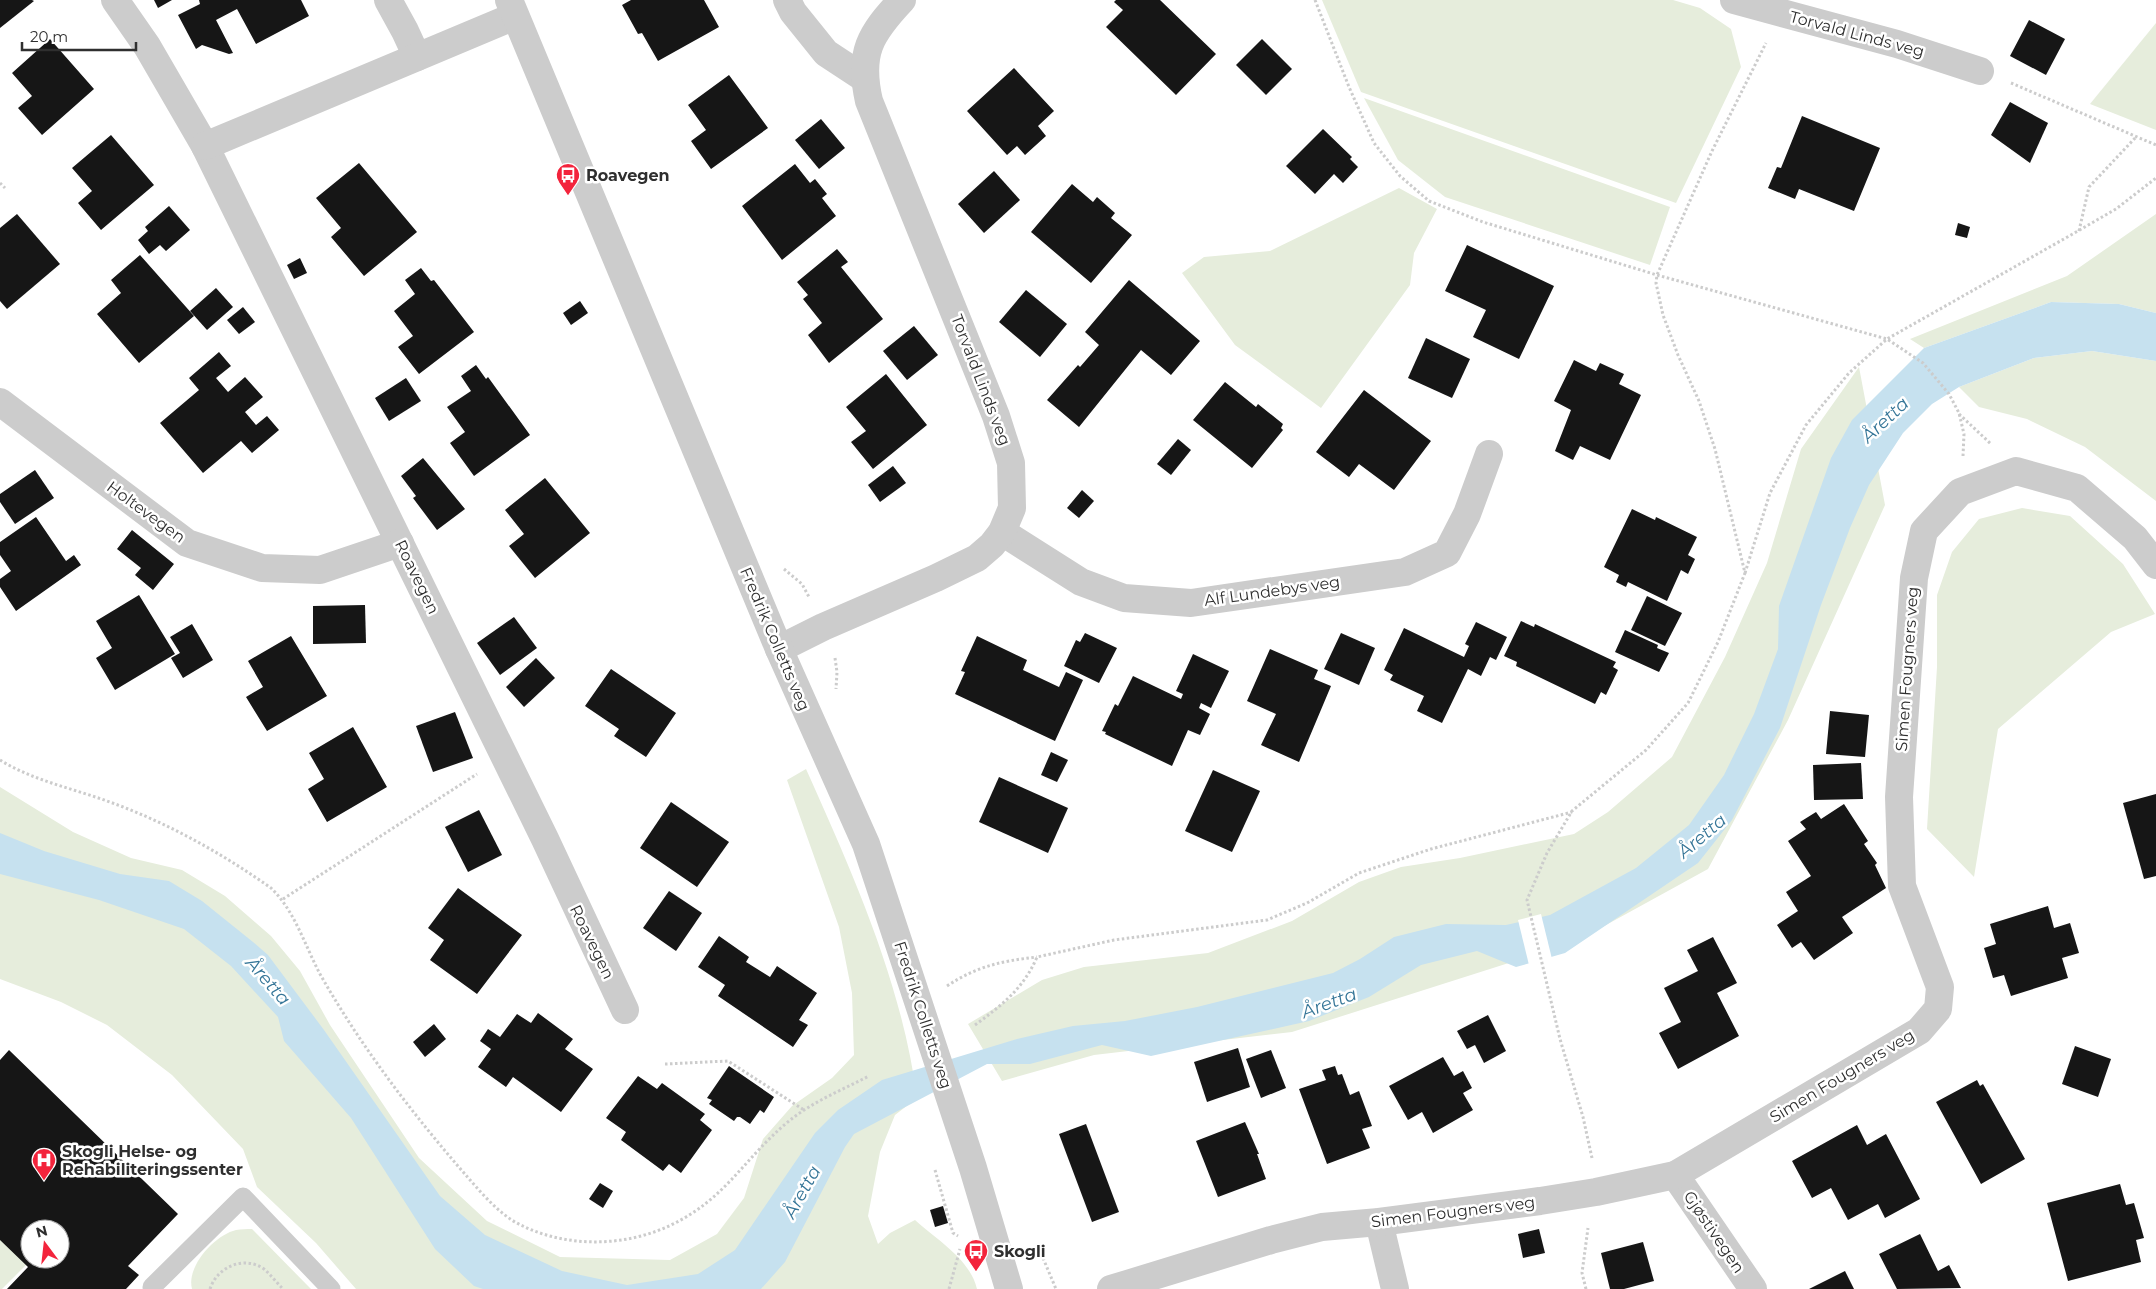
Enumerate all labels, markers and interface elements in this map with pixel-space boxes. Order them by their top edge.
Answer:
street label: Torvald Linds veg [1788,7,1926,61]
scale bar [22,20,136,52]
text: 20 m [30,27,68,46]
bus stop icon: Roavegen [555,162,581,196]
place label: Roavegen [586,166,670,185]
street label: Torvald Linds veg [947,312,1015,448]
water label: Åretta [1855,392,1913,448]
street label: Holtevegen [103,477,189,547]
street label: Roavegen [391,537,443,617]
street label: Fredrik Colletts veg [736,564,814,714]
street label: Alf Lundebys veg [1203,572,1341,610]
street label: Simen Fougners veg [1892,586,1922,752]
water label: Åretta [1672,808,1731,863]
street label: Roavegen [566,902,618,982]
street label: Fredrik Colletts veg [890,939,956,1091]
water label: Åretta [240,951,296,1010]
water label: Åretta [1297,982,1360,1023]
street label: Simen Fougners veg [1766,1025,1918,1127]
place label: Skogli Helse- og Rehabiliteringssenter [62,1142,243,1179]
hospital icon: Skogli Helse- og Rehabiliteringssenter [31,1147,57,1181]
water label: Åretta [777,1161,825,1223]
street label: Gjøstivegen [1680,1187,1748,1277]
street label: Simen Fougners veg [1370,1192,1536,1232]
north arrow [20,1219,70,1269]
text: N [34,1221,49,1242]
bus stop icon: Skogli [963,1238,989,1272]
place label: Skogli [994,1242,1046,1261]

